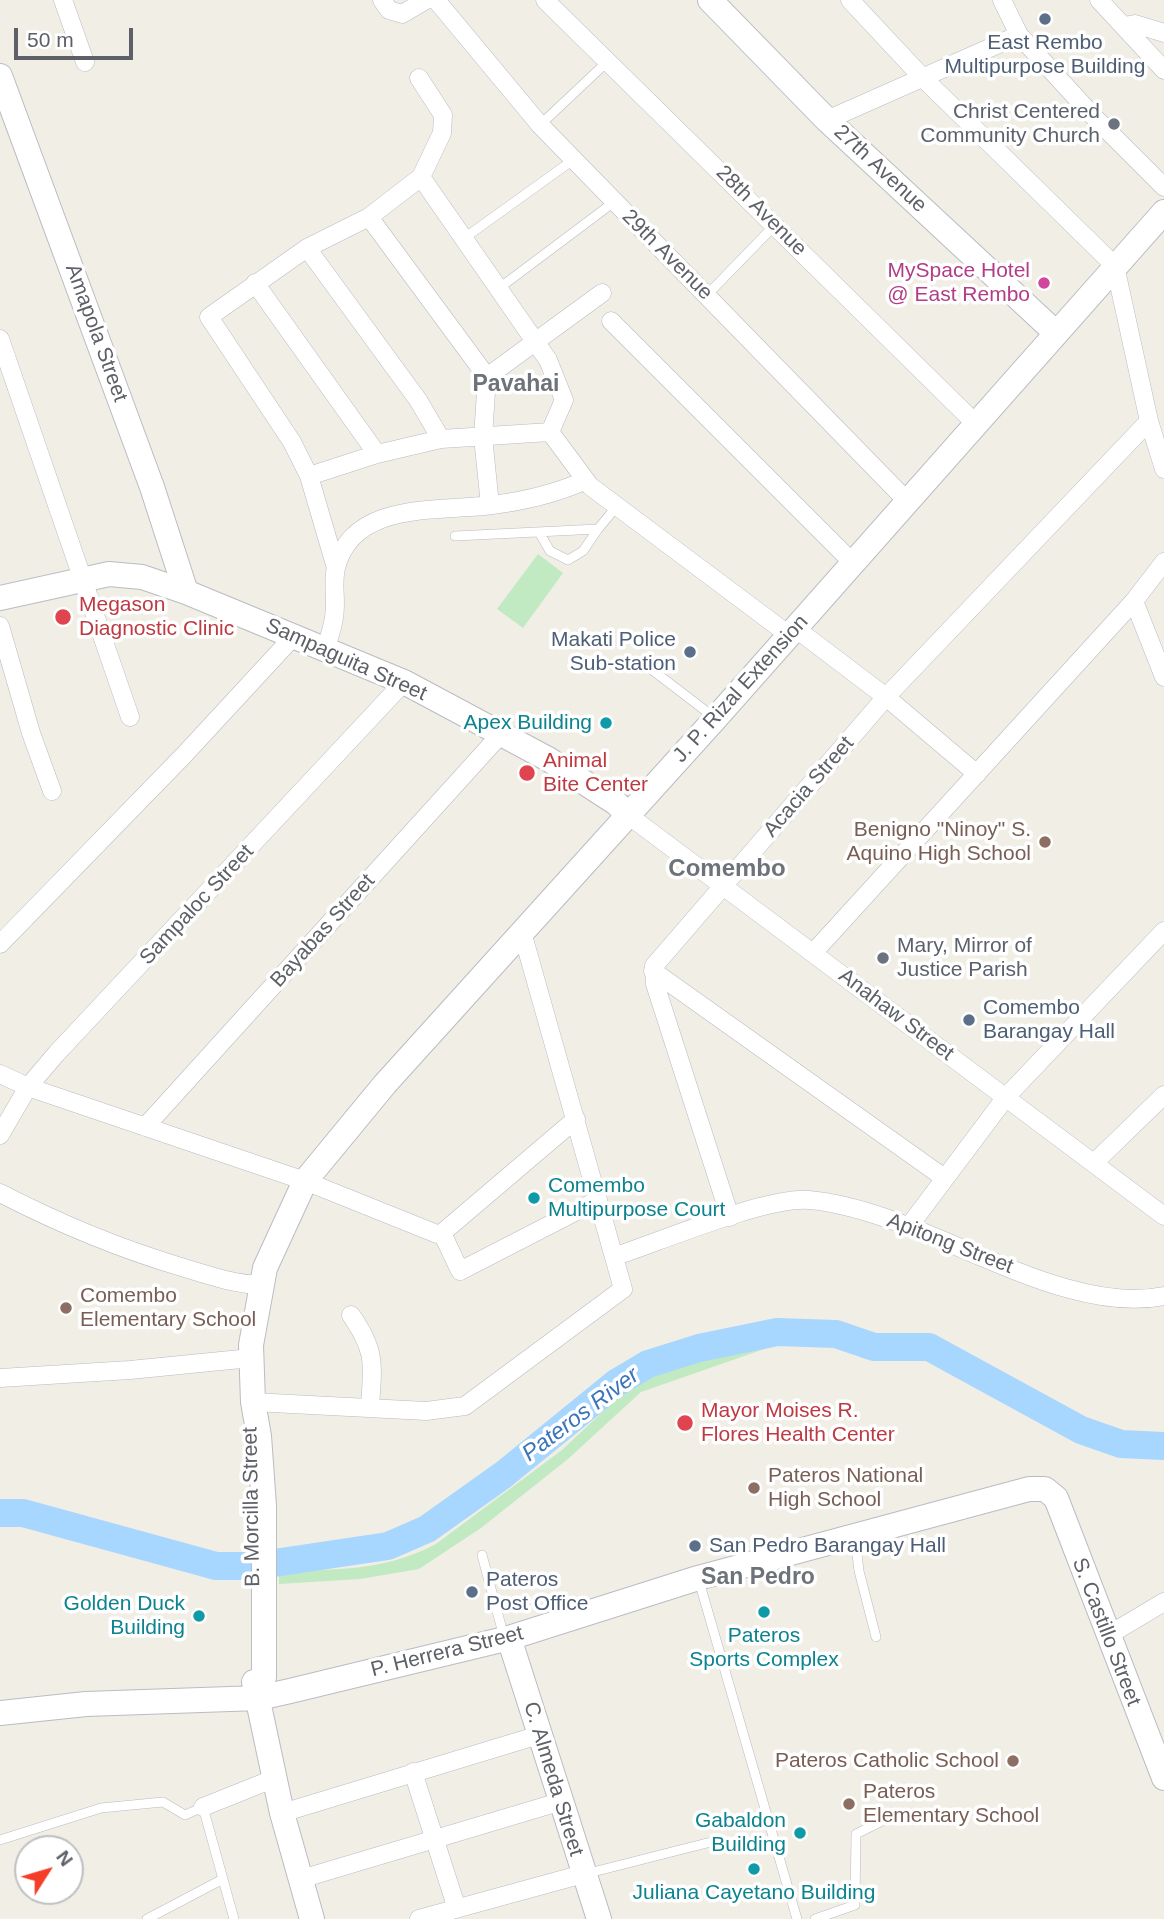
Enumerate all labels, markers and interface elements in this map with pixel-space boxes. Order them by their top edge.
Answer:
marker: East Rembo Multipurpose Building [1037,11,1053,27]
scale bar [18,14,136,58]
text: 50 m [27,28,74,51]
place label: East Rembo Multipurpose Building [945,30,1145,80]
place label: Christ Centered Community Church [920,99,1100,149]
marker: Christ Centered Community Church [1106,116,1122,132]
street label: 27th Avenue [828,120,932,218]
street label: 28th Avenue [711,161,811,261]
street label: 29th Avenue [617,205,717,305]
place label: MySpace Hotel @ East Rembo [887,258,1030,308]
street label: Amapola Street [59,261,133,405]
marker: MySpace Hotel @ East Rembo [1036,275,1052,291]
district label: Pavahai [473,371,559,399]
place label: Megason Diagnostic Clinic [79,592,234,642]
marker: Megason Diagnostic Clinic [53,607,73,627]
street label: J. P. Rizal Extension [668,610,814,768]
street label: Sampaguita Street [261,613,431,707]
place label: Makati Police Sub-station [551,627,676,677]
marker: Makati Police Sub-station [682,644,698,660]
place label: Apex Building [464,710,592,736]
marker: Apex Building [598,715,614,731]
street label: Acacia Street [759,732,859,842]
place label: Animal Bite Center [543,748,648,798]
marker: Animal Bite Center [517,763,537,783]
place label: Benigno "Ninoy" S. Aquino High School [847,817,1031,867]
marker: Benigno "Ninoy" S. Aquino High School [1037,834,1053,850]
street label: Sampaloc Street [135,840,259,970]
district label: Comembo [668,855,786,883]
street label: Bayabas Street [266,869,380,993]
place label: Mary, Mirror of Justice Parish [897,933,1032,983]
marker: Mary, Mirror of Justice Parish [875,950,891,966]
street label: Anahaw Street [833,963,959,1067]
place label: Comembo Barangay Hall [983,995,1115,1045]
marker: Comembo Barangay Hall [961,1012,977,1028]
place label: Comembo Multipurpose Court [548,1173,725,1223]
marker: Comembo Multipurpose Court [526,1190,542,1206]
street label: Apitong Street [883,1208,1017,1280]
place label: Comembo Elementary School [80,1283,256,1333]
marker: Comembo Elementary School [58,1300,74,1316]
water label: Pateros River [517,1362,645,1468]
place label: Mayor Moises R. Flores Health Center [701,1398,895,1448]
marker: Mayor Moises R. Flores Health Center [675,1413,695,1433]
street label: B. Morcilla Street [238,1427,266,1587]
place label: Pateros National High School [768,1463,923,1513]
marker: Pateros National High School [746,1480,762,1496]
place label: San Pedro Barangay Hall [709,1533,946,1559]
marker: San Pedro Barangay Hall [687,1538,703,1554]
street label: S. Castillo Street [1066,1554,1146,1710]
district label: San Pedro [701,1564,815,1592]
place label: Pateros Post Office [486,1567,588,1617]
marker: Pateros Post Office [464,1584,480,1600]
place label: Golden Duck Building [64,1591,185,1641]
marker: Pateros Sports Complex [756,1604,772,1620]
marker: Golden Duck Building [191,1608,207,1624]
street label: P. Herrera Street [368,1621,526,1683]
place label: Pateros Sports Complex [689,1623,839,1673]
street label: C. Almeda Street [518,1699,588,1859]
place label: Pateros Catholic School [775,1748,999,1774]
marker: Pateros Catholic School [1005,1753,1021,1769]
place label: Pateros Elementary School [863,1779,1039,1829]
marker: Pateros Elementary School [841,1796,857,1812]
place label: Gabaldon Building [695,1808,786,1858]
marker: Gabaldon Building [792,1825,808,1841]
north arrow [14,1835,84,1905]
text: N [52,1846,77,1870]
marker: Juliana Cayetano Building [746,1861,762,1877]
place label: Juliana Cayetano Building [633,1880,875,1906]

